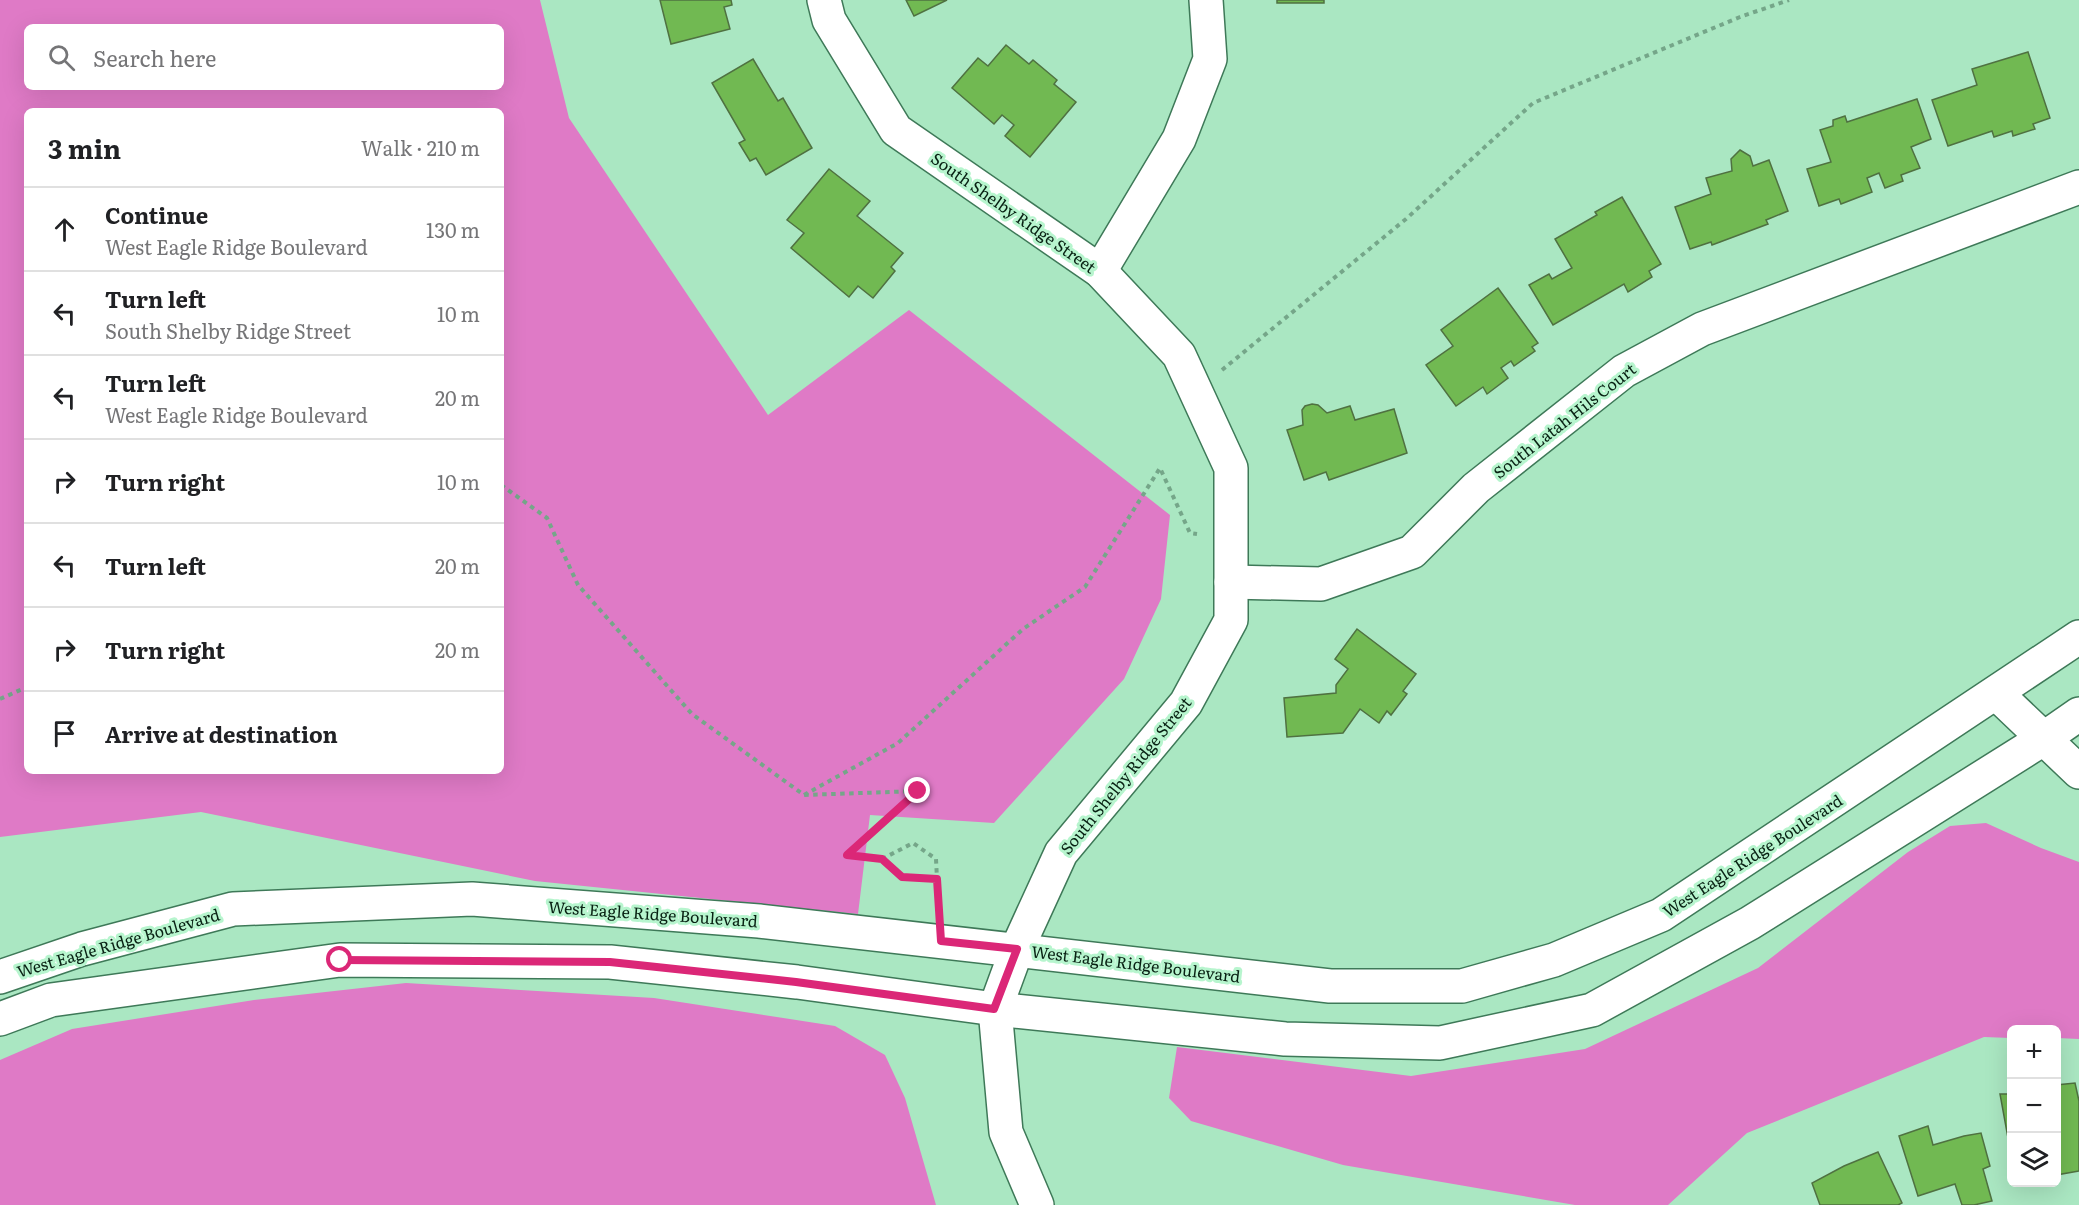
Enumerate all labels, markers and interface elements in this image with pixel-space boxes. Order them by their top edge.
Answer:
search box [24,24,504,90]
icon: search [45,41,78,74]
text: Search here [93,41,216,74]
text: 3 min [48,128,121,167]
text: Walk · 210 m [361,132,480,162]
street label: South Shelby Ridge Street [927,146,1102,279]
text: Continue [105,198,208,231]
icon: ahead [48,213,81,246]
text: 130 m [426,214,480,244]
text: West Eagle Ridge Boulevard [105,231,368,261]
text: Turn left [105,282,206,315]
icon: left [48,297,81,330]
text: 10 m [437,298,480,328]
text: South Shelby Ridge Street [105,315,351,345]
street label: South Latah Hils Court [1488,356,1641,483]
text: Turn left [105,366,206,399]
icon: left [48,381,81,414]
text: 20 m [435,382,480,412]
text: West Eagle Ridge Boulevard [105,399,368,429]
icon: right [48,465,81,498]
text: Turn right [105,465,225,498]
text: 10 m [437,466,480,496]
icon: left [48,549,81,582]
text: Turn left [105,549,206,582]
text: 20 m [435,550,480,580]
icon: right [48,633,81,666]
text: Turn right [105,633,225,666]
text: 20 m [435,634,480,664]
street label: South Shelby Ridge Street [1054,691,1197,859]
icon: arrive [48,717,81,750]
text: Arrive at destination [105,717,338,750]
route end [904,777,930,803]
street label: West Eagle Ridge Boulevard [1657,788,1847,922]
street label: West Eagle Ridge Boulevard [547,894,759,932]
street label: West Eagle Ridge Boulevard [14,901,222,982]
street label: West Eagle Ridge Boulevard [1030,938,1242,988]
route start [326,946,352,972]
map controls [2007,1025,2061,1187]
button: + [2007,1025,2061,1079]
button: − [2007,1079,2061,1133]
button: layers [2007,1133,2061,1187]

